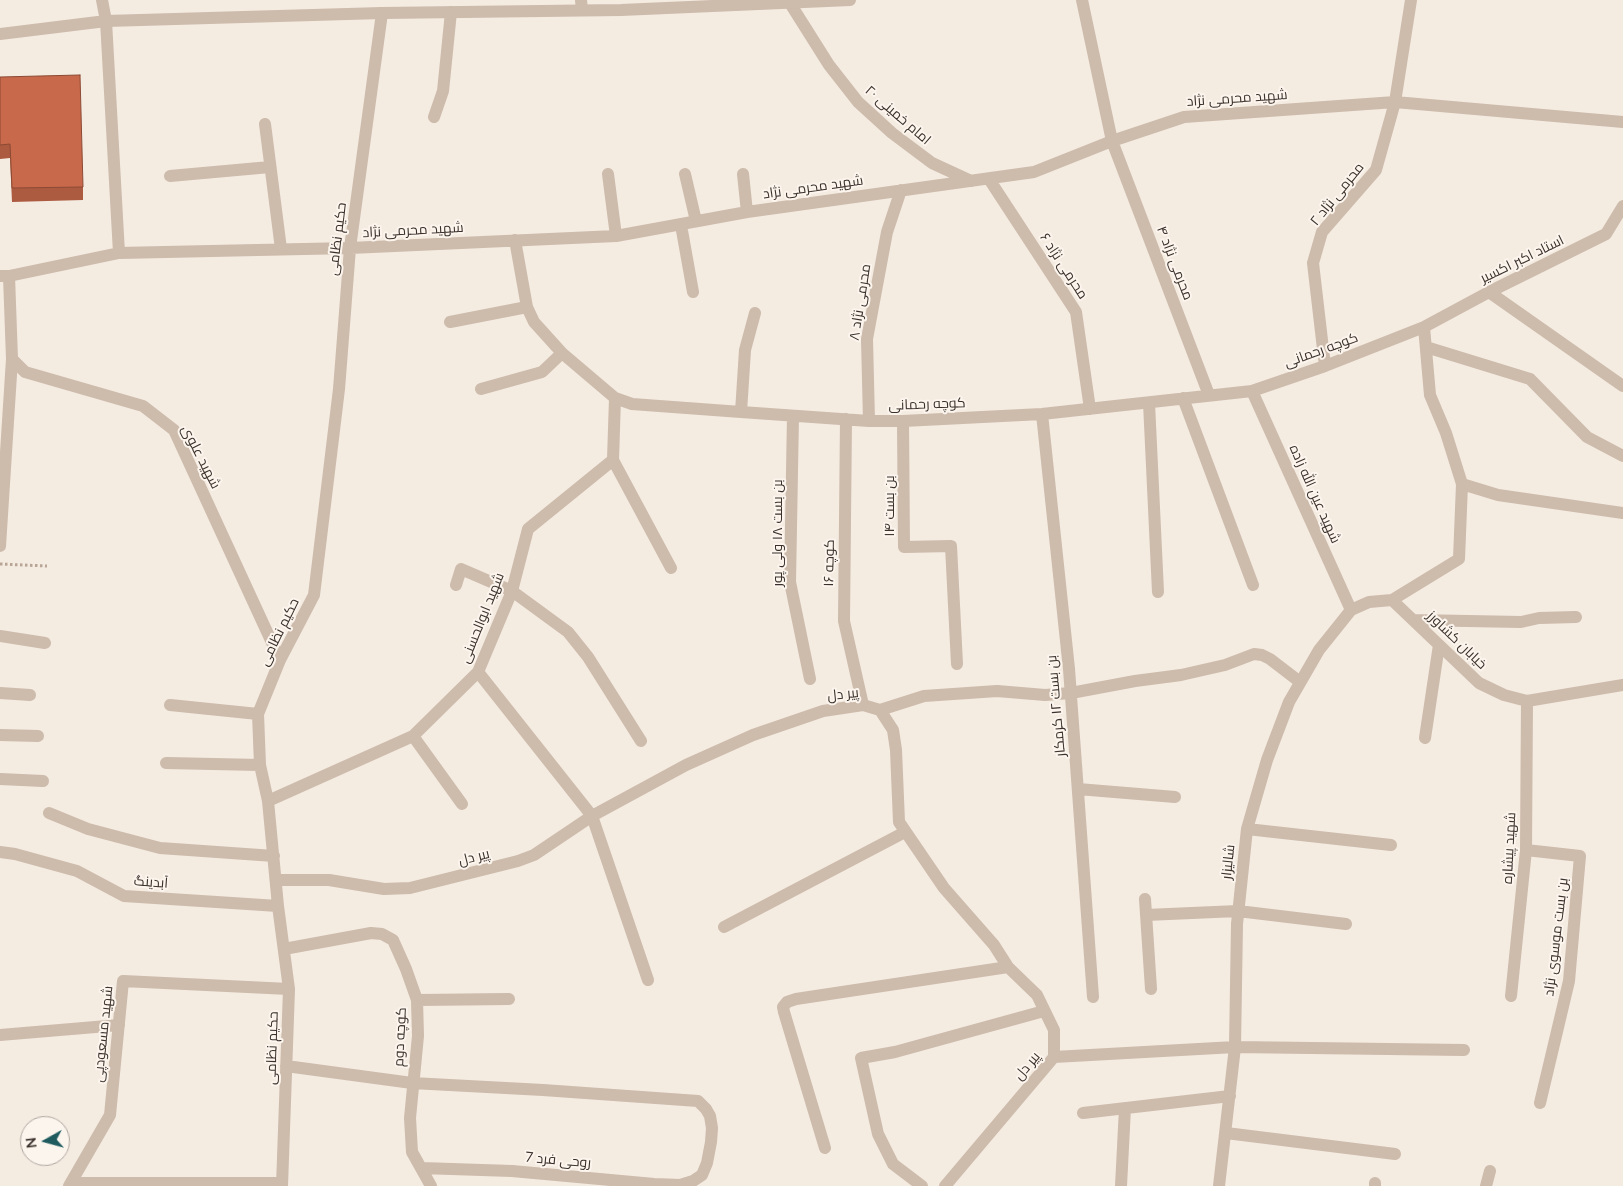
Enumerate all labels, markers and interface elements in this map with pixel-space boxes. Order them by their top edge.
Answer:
street label: امام خمینی ۲۰ [862,82,934,148]
street label: شهید محرمی نژاد [1186,86,1288,110]
street label: محرمی نژاد ۲ [1307,159,1367,229]
street label: شهید محرمی نژاد [762,172,864,202]
street label: حکیم نظامی [324,201,350,277]
street label: شهید محرمی نژاد [362,219,464,241]
street label: محرمی نژاد ۴ [1153,224,1197,302]
street label: محرمی نژاد ۶ [1036,230,1092,302]
street label: استاد اکبر اکسیر [1477,231,1567,287]
street label: محرمی نژاد ۸ [846,262,874,342]
street label: کوچه رحمانی [1282,329,1360,371]
street label: کوچه رحمانی [888,394,966,414]
street label: شهید علوی [178,422,224,492]
street label: شهید عین الله زاده [1286,442,1344,546]
street label: بن بست ۱۴ [881,475,897,537]
street label: بن بست ۱۸ ولی پور [769,479,785,587]
street label: کوچه ۱۶ [820,539,838,587]
street label: شهید ابوالحسنی [456,570,508,666]
street label: حکیم نظامی [255,595,303,669]
street label: خیابان کشاورز [1424,607,1490,673]
street label: بن بست ۱۲ کرمکار [1043,654,1069,758]
street label: پیر دل [826,684,860,704]
street label: شهید پیشاره [1499,812,1519,884]
street label: شالیزار [1218,844,1238,880]
street label: پیر دل [457,845,491,869]
street label: آبدینگ [133,872,169,892]
street label: بن بست موسوی نژاد [1540,877,1572,997]
street label: شهید مسعودپی [90,985,116,1083]
street label: کوچه دوم [390,1007,410,1067]
street label: حکیم نظامی [262,1011,282,1085]
street label: پیر دل [1010,1048,1044,1084]
north arrow [20,1116,70,1166]
text: N [22,1136,40,1149]
street label: روحی فرد 7 [524,1149,592,1171]

